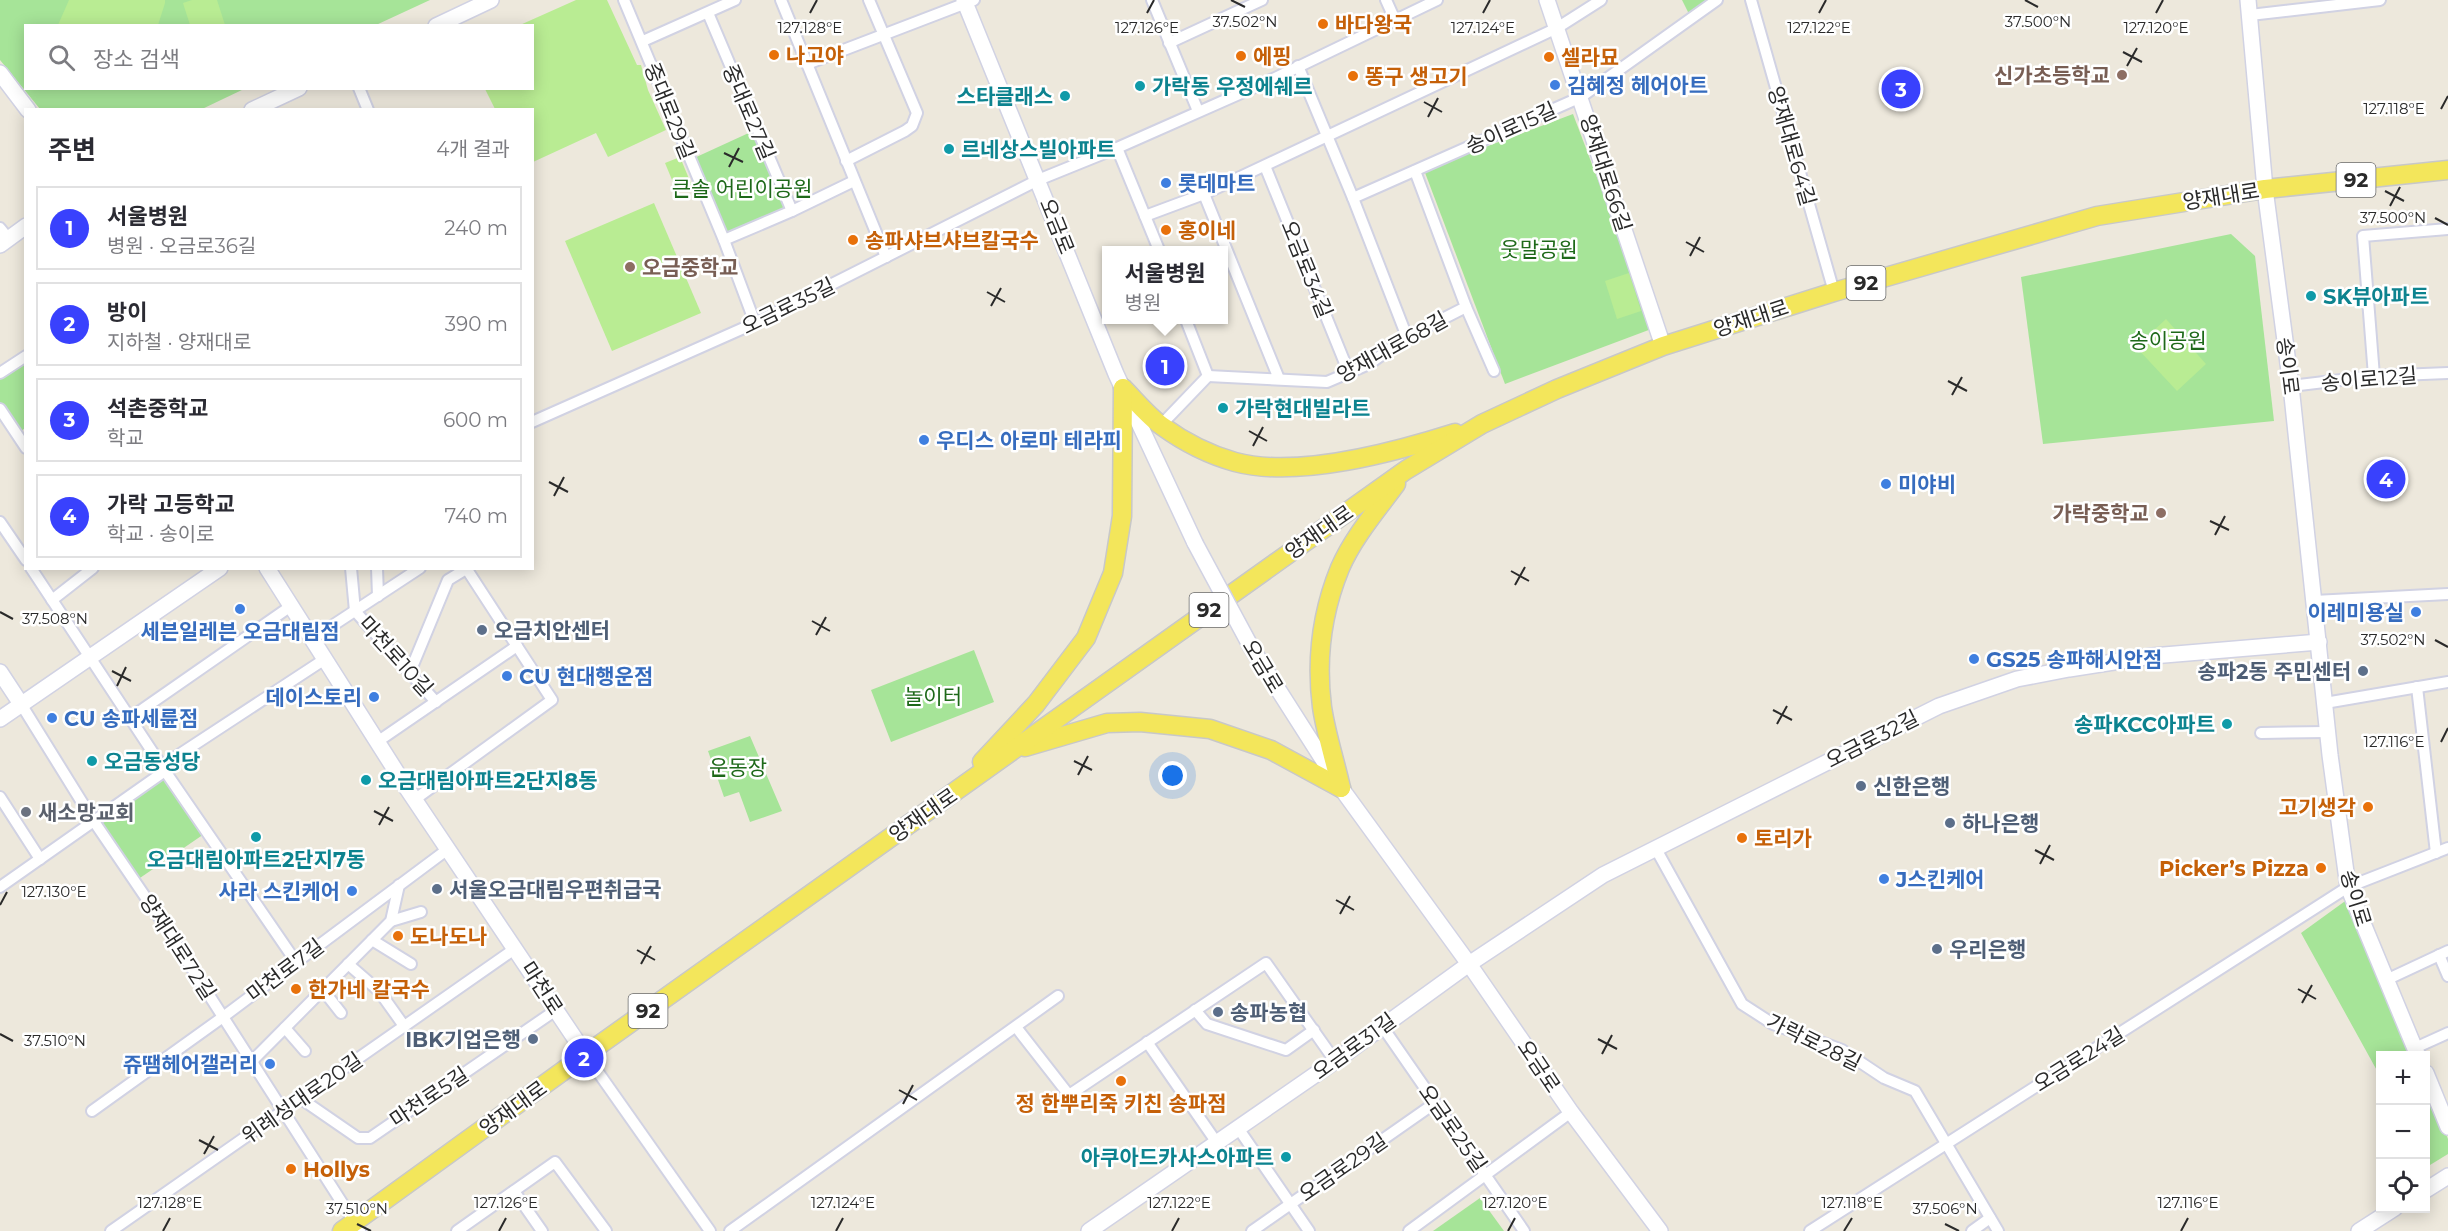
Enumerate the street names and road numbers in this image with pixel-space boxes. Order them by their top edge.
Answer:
street label: 중대로29길 [639,59,701,163]
street label: 중대로27길 [718,60,780,164]
street label: 양재대로64길 [1763,83,1821,209]
street label: 송이로15길 [1462,97,1560,159]
street label: 양재대로66길 [1575,111,1637,235]
road number: 92 [2336,163,2376,197]
street label: 양재대로 [2181,178,2261,214]
street label: 오금로 [1035,194,1079,258]
street label: 오금로34길 [1276,217,1338,321]
road number: 92 [1846,266,1886,300]
street label: 오금로35길 [737,273,839,339]
street label: 양재대로 [1710,294,1792,342]
street label: 양재대로68길 [1332,306,1452,388]
street label: 송이로 [2272,336,2304,396]
street label: 송이로12길 [2320,362,2418,396]
street label: 양재대로 [1280,500,1358,564]
road number: 92 [1190,593,1228,627]
street label: 마천로10길 [354,611,438,701]
street label: 오금로 [1237,635,1289,697]
street label: 오금로32길 [1821,705,1923,773]
street label: 양재대로 [884,783,962,847]
street label: 송이로 [2336,867,2376,929]
street label: 양재대로72길 [135,889,221,1005]
street label: 마천로7길 [242,933,328,1007]
street label: 마천로 [516,957,568,1019]
road number: 92 [628,994,668,1028]
street label: 오금로31길 [1308,1007,1400,1085]
street label: 가락로28길 [1762,1008,1866,1076]
street label: 오금로24길 [2029,1021,2129,1097]
street label: 오금로 [1512,1035,1566,1097]
street label: 위례성대로20길 [237,1047,367,1149]
street label: 마천로5길 [385,1062,473,1132]
street label: 양재대로 [474,1075,552,1141]
street label: 오금로25길 [1414,1079,1492,1177]
street label: 오금로29길 [1294,1128,1392,1206]

